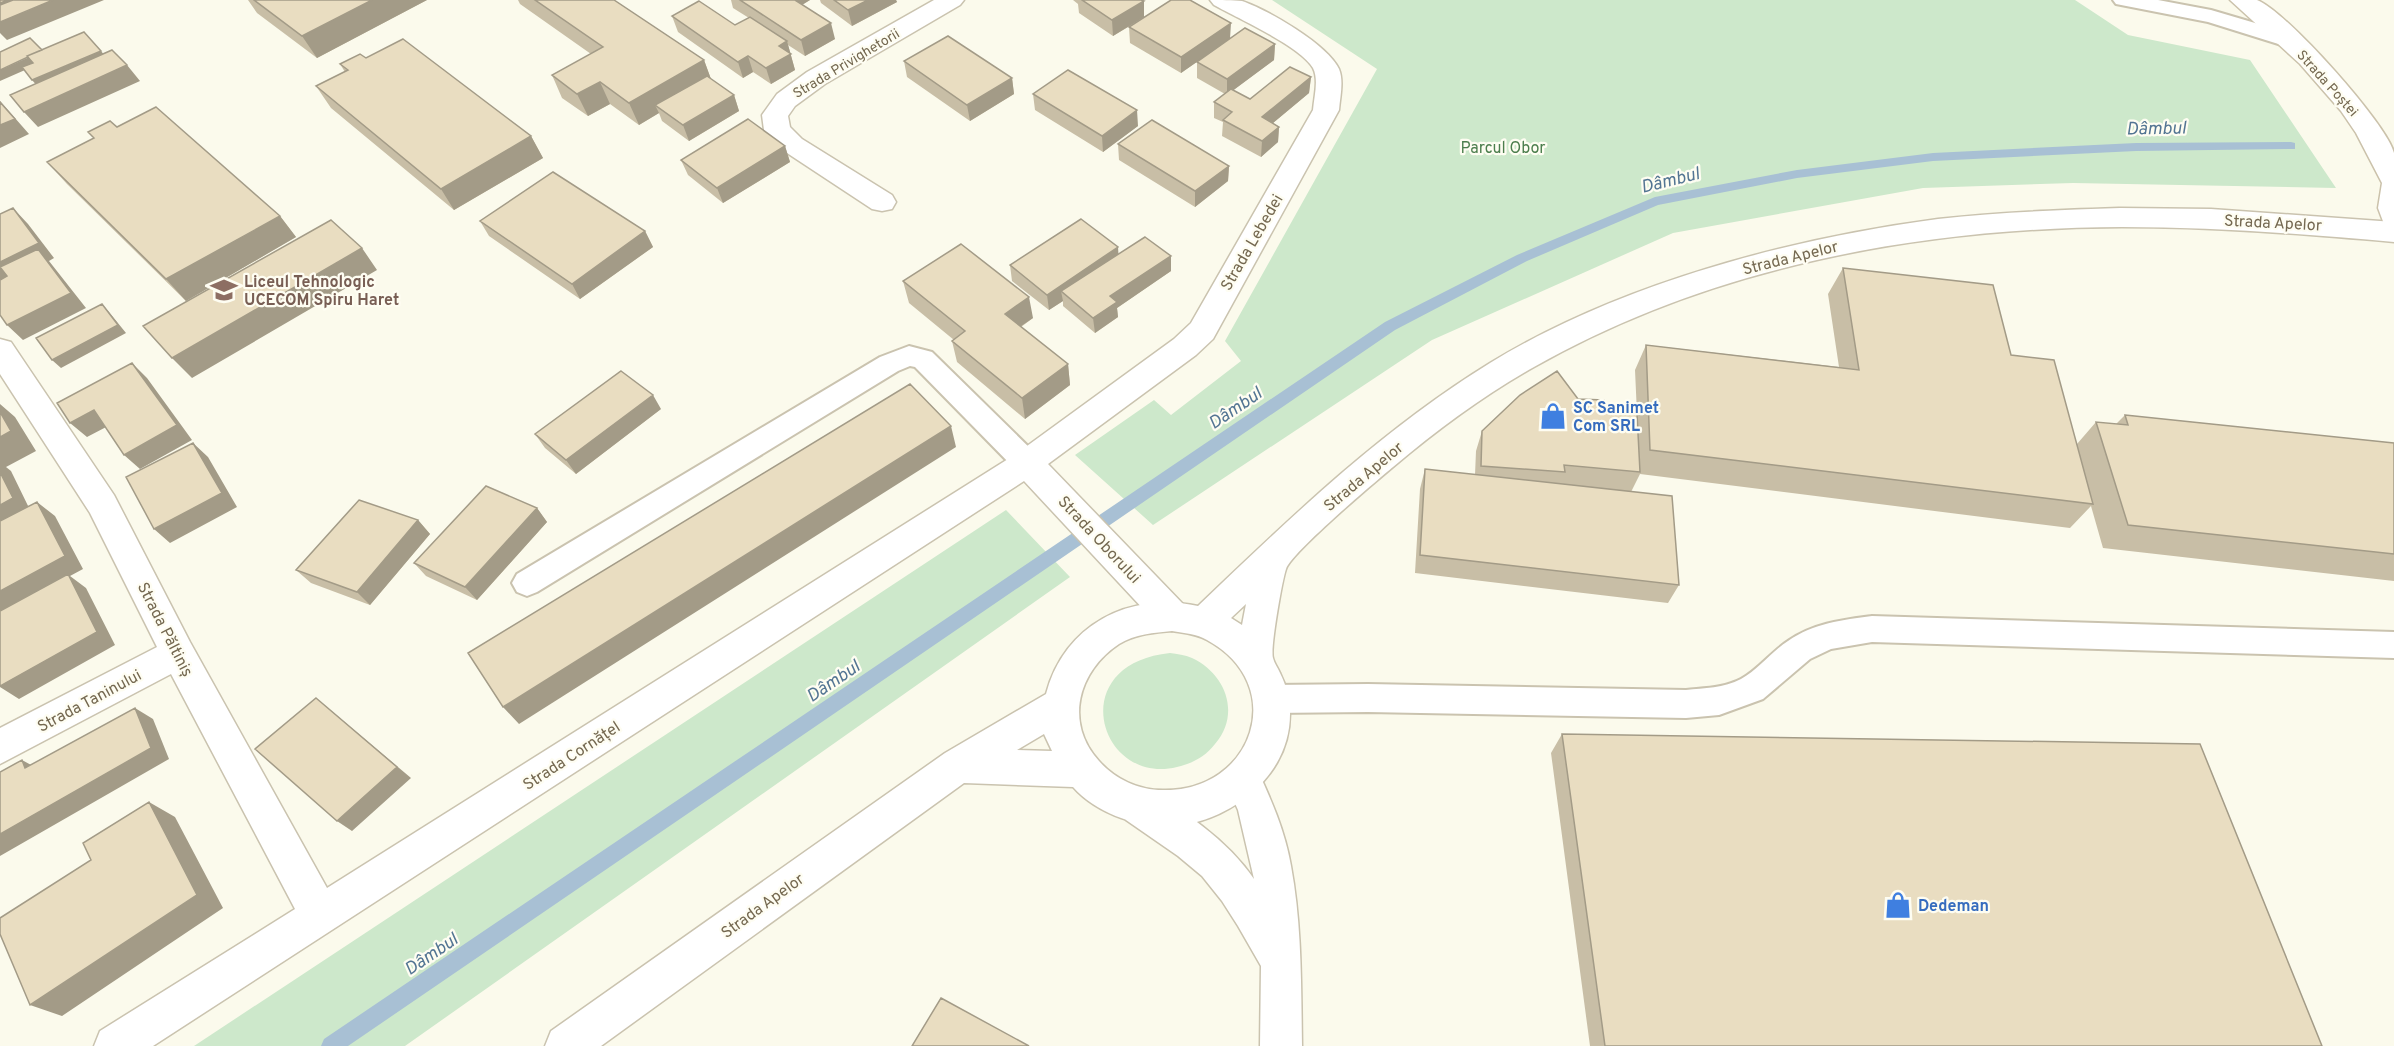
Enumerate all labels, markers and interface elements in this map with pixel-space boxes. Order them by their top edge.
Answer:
street label: Strada Privighetorii [790,26,903,103]
street label: Strada Poștei [2293,47,2361,121]
water label: Dâmbul [2126,117,2188,142]
park label: Parcul Obor [1460,139,1546,159]
water label: Dâmbul [1639,163,1704,200]
street label: Strada Lebedei [1217,191,1288,295]
street label: Strada Apelor [2223,211,2322,237]
street label: Strada Apelor [1741,237,1840,280]
place label: Liceul Tehnologic UCECOM Spiru Haret [244,273,399,311]
school or university icon: Liceul Tehnologic UCECOM Spiru Haret [209,275,239,305]
water label: Dâmbul [1205,382,1268,436]
place label: SC Sanimet Com SRL [1573,399,1659,437]
shop icon: SC Sanimet Com SRL [1538,401,1568,431]
street label: Strada Apelor [1320,438,1408,517]
street label: Strada Oborului [1053,492,1144,588]
street label: Strada Păltiniș [132,579,197,681]
water label: Dâmbul [803,655,866,709]
street label: Strada Taninului [34,666,145,738]
street label: Strada Cornățel [520,718,625,796]
street label: Strada Apelor [718,870,809,943]
shop icon: Dedeman [1883,890,1913,920]
place label: Dedeman [1918,897,1989,917]
water label: Dâmbul [401,928,464,982]

